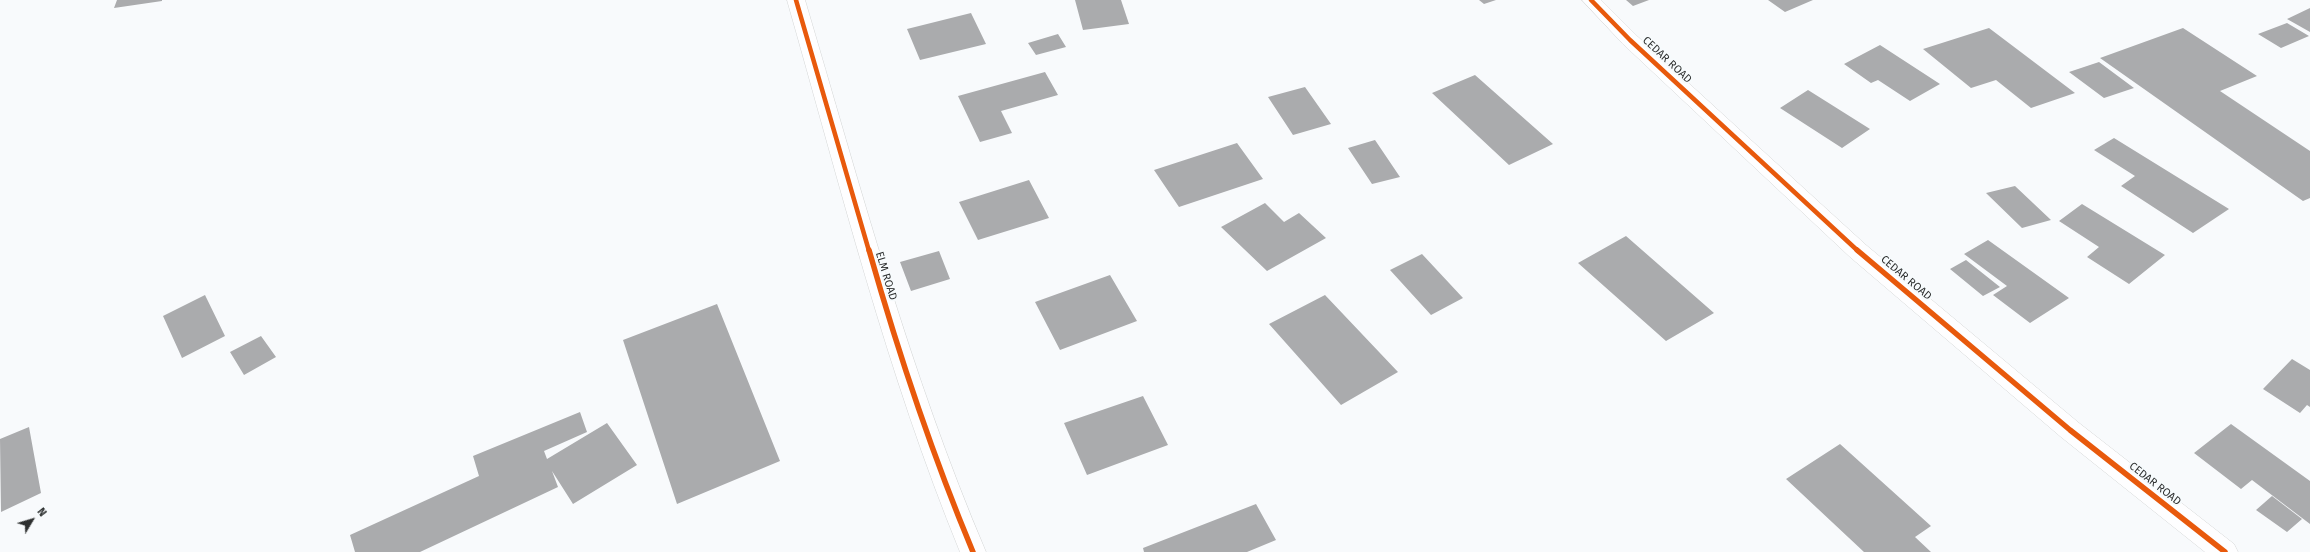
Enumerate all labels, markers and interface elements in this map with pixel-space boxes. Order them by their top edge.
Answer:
street label: CEDAR ROAD [1640,34,1694,86]
street label: ELM ROAD [872,250,900,302]
street label: CEDAR ROAD [1878,253,1934,303]
street label: CEDAR ROAD [2126,460,2184,508]
north arrow [12,500,52,540]
text: N [34,505,49,519]

